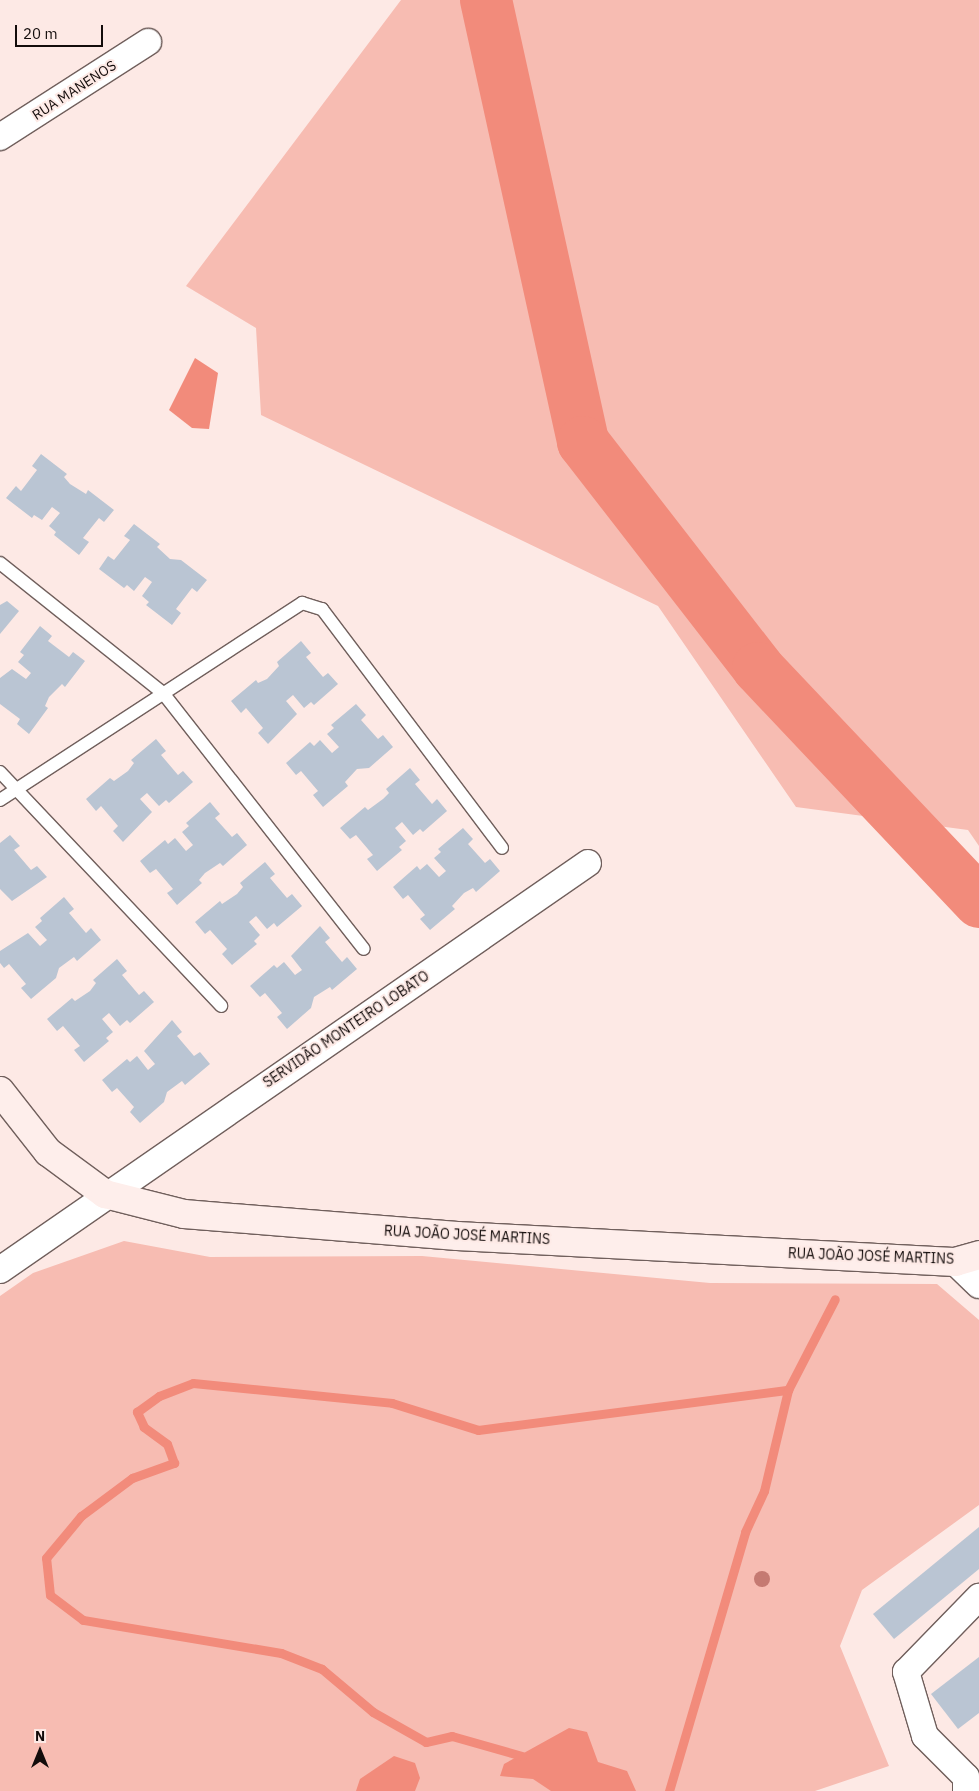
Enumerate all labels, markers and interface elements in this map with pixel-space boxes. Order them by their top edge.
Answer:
scale bar [18,15,105,47]
text: 20 m [23,24,58,43]
street label: RUA MANENOS [29,57,119,123]
street label: SERVIDÃO MONTEIRO LOBATO [260,967,432,1091]
street label: RUA JOÃO JOSÉ MARTINS [383,1222,551,1248]
street label: RUA JOÃO JOSÉ MARTINS [788,1245,954,1267]
north arrow [15,1726,65,1776]
text: N [35,1727,45,1745]

